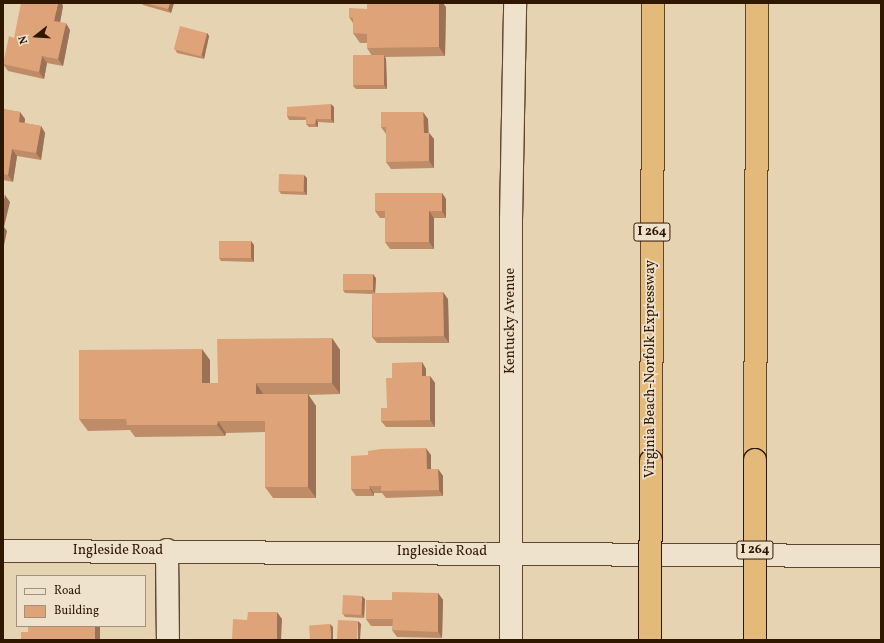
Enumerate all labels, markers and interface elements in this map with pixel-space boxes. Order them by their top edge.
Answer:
north arrow [16,16,56,56]
text: N [16,34,32,46]
road number: I 264 [633,221,671,243]
street label: Virginia Beach-Norfolk Expressway [643,260,659,478]
street label: Kentucky Avenue [503,268,519,374]
road number: I 264 [736,539,774,561]
street label: Ingleside Road [73,543,163,559]
street label: Ingleside Road [397,544,487,560]
legend [16,575,146,627]
text: Road [54,583,81,599]
text: Building [54,603,99,619]

